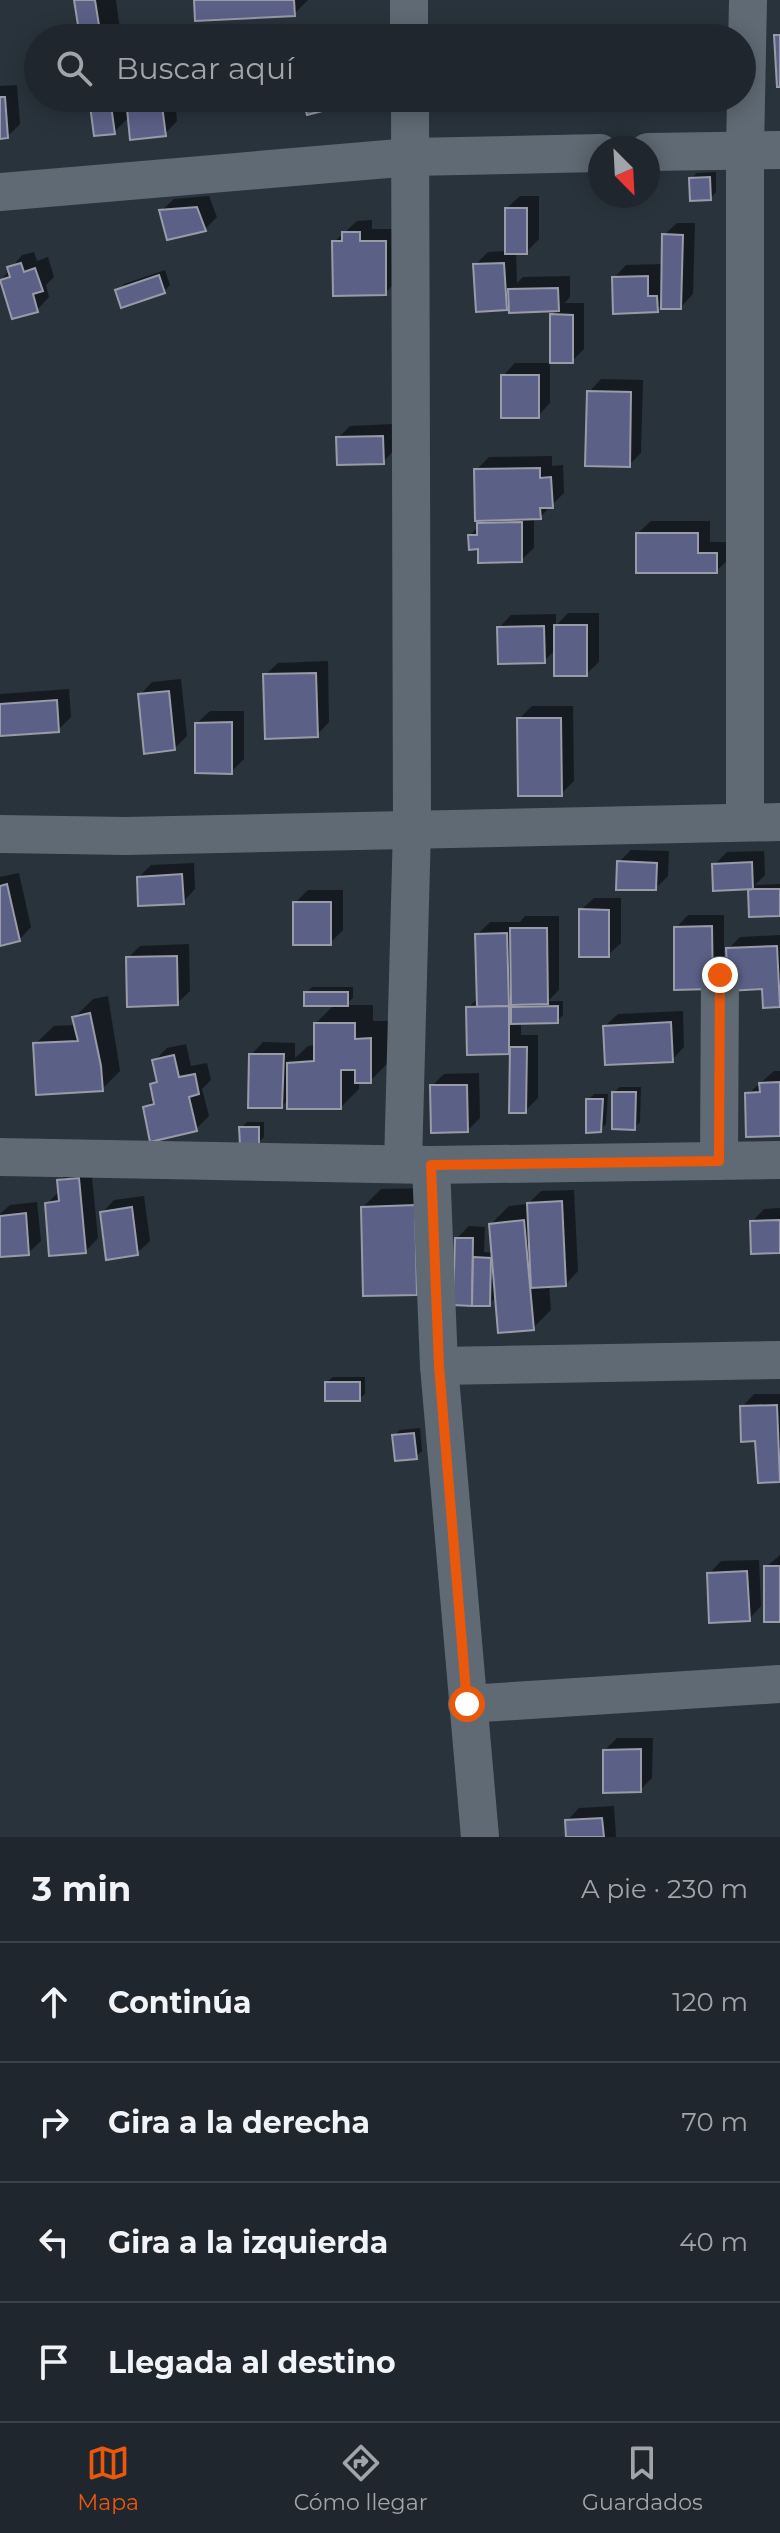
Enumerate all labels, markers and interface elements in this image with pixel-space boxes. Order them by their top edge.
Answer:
search box [24,24,756,112]
icon: search [52,46,96,90]
text: Buscar aquí [116,50,294,87]
north arrow [588,136,660,208]
route end [702,957,738,993]
route start [449,1686,485,1722]
text: 3 min [32,1868,131,1910]
text: A pie · 230 m [581,1873,748,1905]
icon: ahead [32,1980,76,2024]
text: Continúa [108,1984,251,2021]
text: 120 m [672,1986,748,2018]
icon: right [32,2100,76,2144]
text: Gira a la derecha [108,2104,370,2141]
text: 70 m [682,2106,748,2138]
icon: left [32,2220,76,2264]
text: Gira a la izquierda [108,2224,388,2261]
text: 40 m [679,2226,748,2258]
icon: arrive [32,2340,76,2384]
text: Llegada al destino [108,2344,396,2381]
tab: Mapa [77,2441,139,2516]
tab: Cómo llegar [294,2441,427,2516]
tab: Guardados [582,2441,703,2516]

